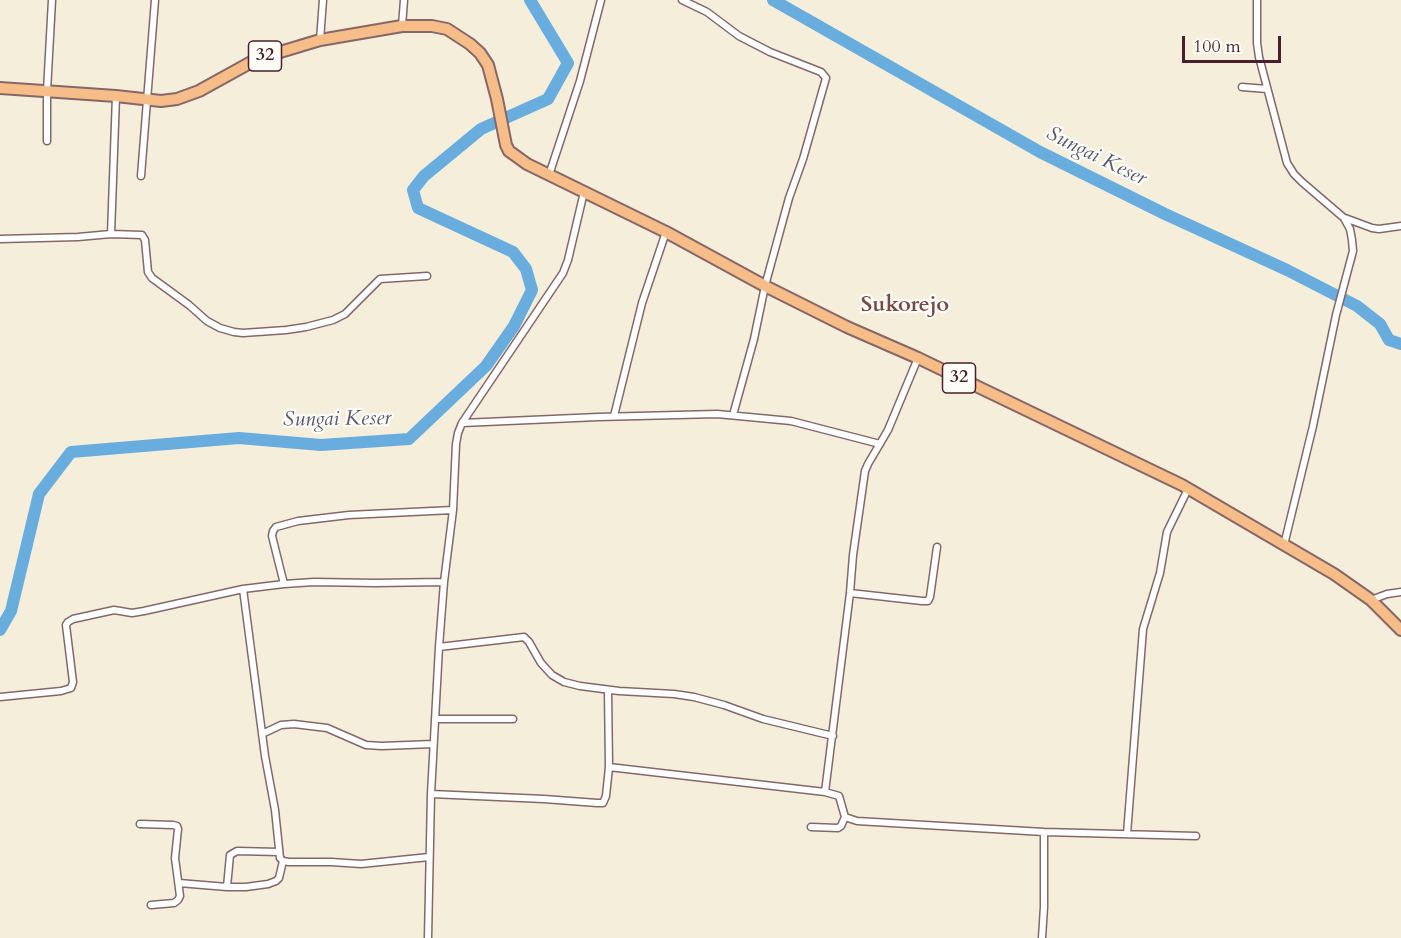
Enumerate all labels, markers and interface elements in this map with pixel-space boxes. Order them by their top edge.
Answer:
scale bar [1185,24,1284,62]
text: 100 m [1193,34,1241,59]
road number: 32 [248,41,282,71]
water label: Sungai Keser [1042,122,1150,192]
district label: Sukorejo [861,293,949,319]
road number: 32 [942,363,976,393]
water label: Sungai Keser [283,406,391,434]

